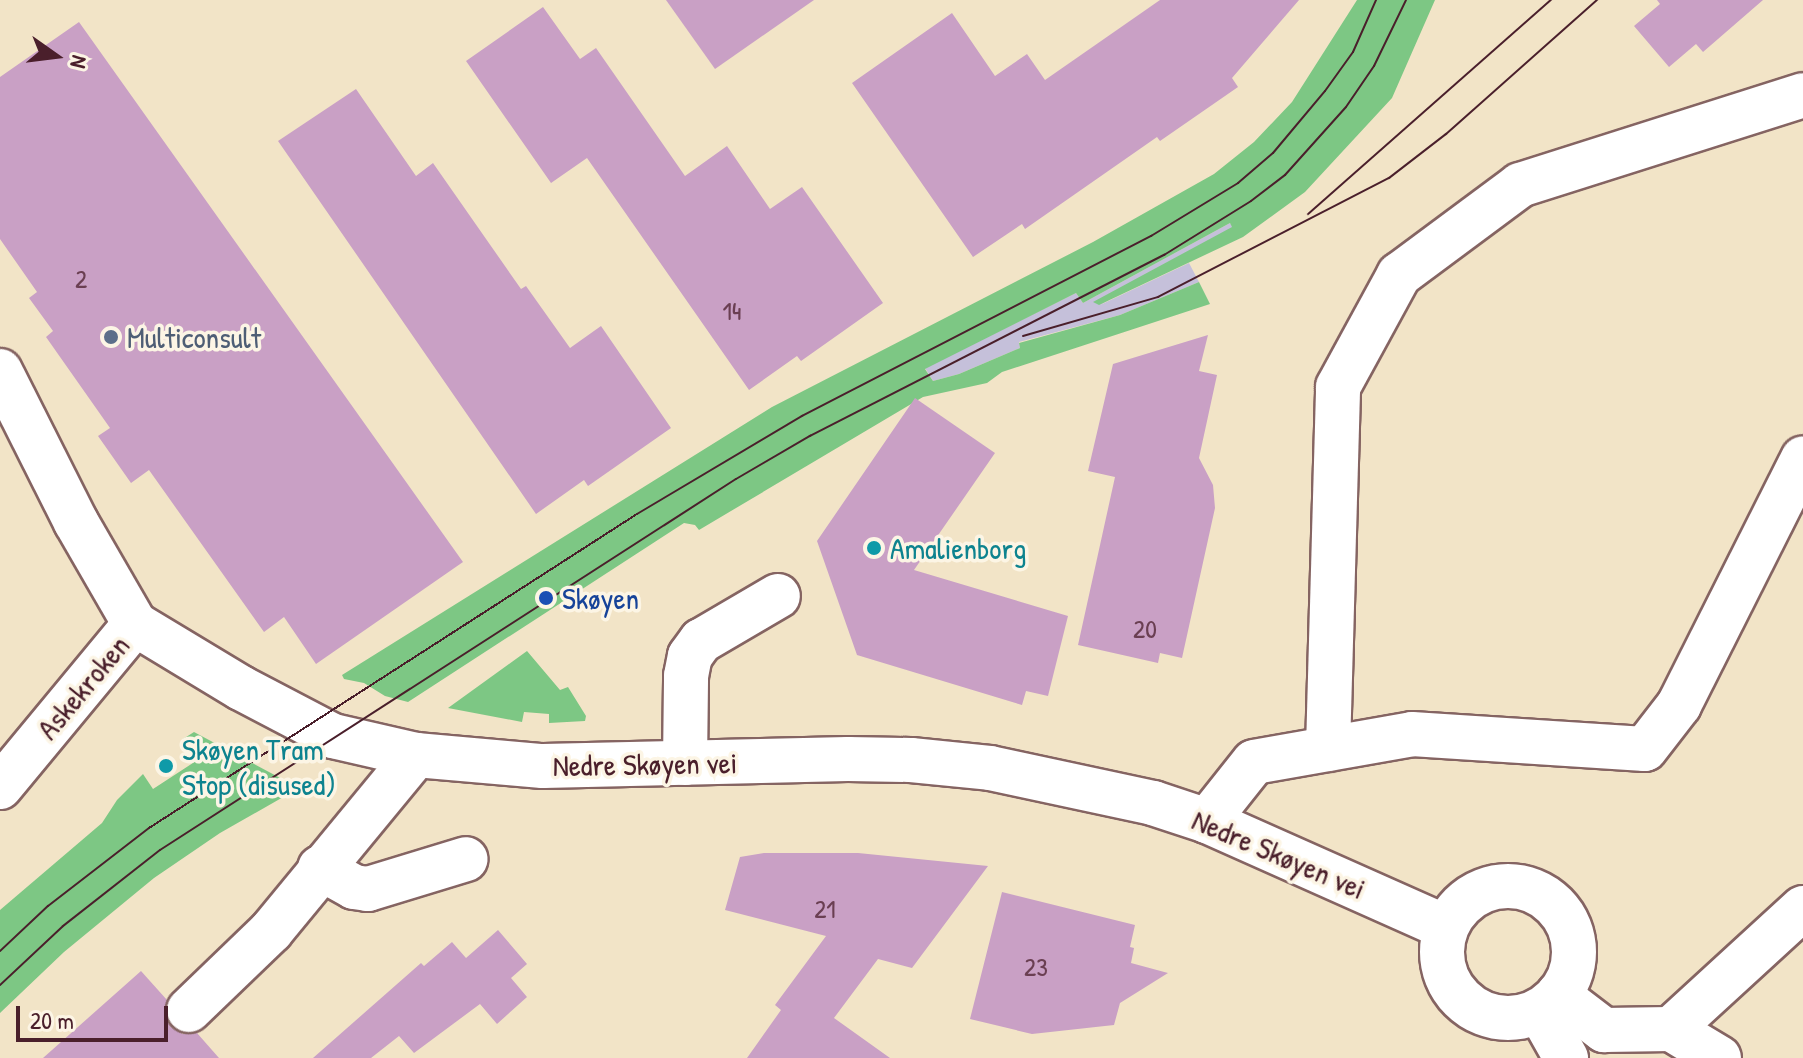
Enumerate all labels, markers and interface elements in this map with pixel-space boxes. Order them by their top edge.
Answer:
north arrow [16,16,96,96]
text: N [63,52,95,71]
house number: 2 [75,263,87,295]
house number: 14 [722,295,742,327]
place label: Multiconsult [127,319,261,355]
marker: Multiconsult [102,328,120,346]
place label: Amalienborg [890,530,1026,566]
marker: Amalienborg [865,539,883,557]
place label: Skøyen [562,580,639,616]
marker: Skøyen [537,589,555,607]
house number: 20 [1133,613,1157,645]
street label: Askekroken [29,628,137,746]
place label: Skøyen Tram Stop (disused) [182,731,336,802]
street label: Nedre Skøyen vei [552,744,738,784]
marker: Skøyen Tram Stop (disused) [157,757,175,775]
street label: Nedre Skøyen vei [1187,801,1371,907]
house number: 21 [814,893,836,925]
house number: 23 [1024,951,1048,983]
scale bar [20,990,172,1040]
text: 20 m [30,1004,74,1036]

